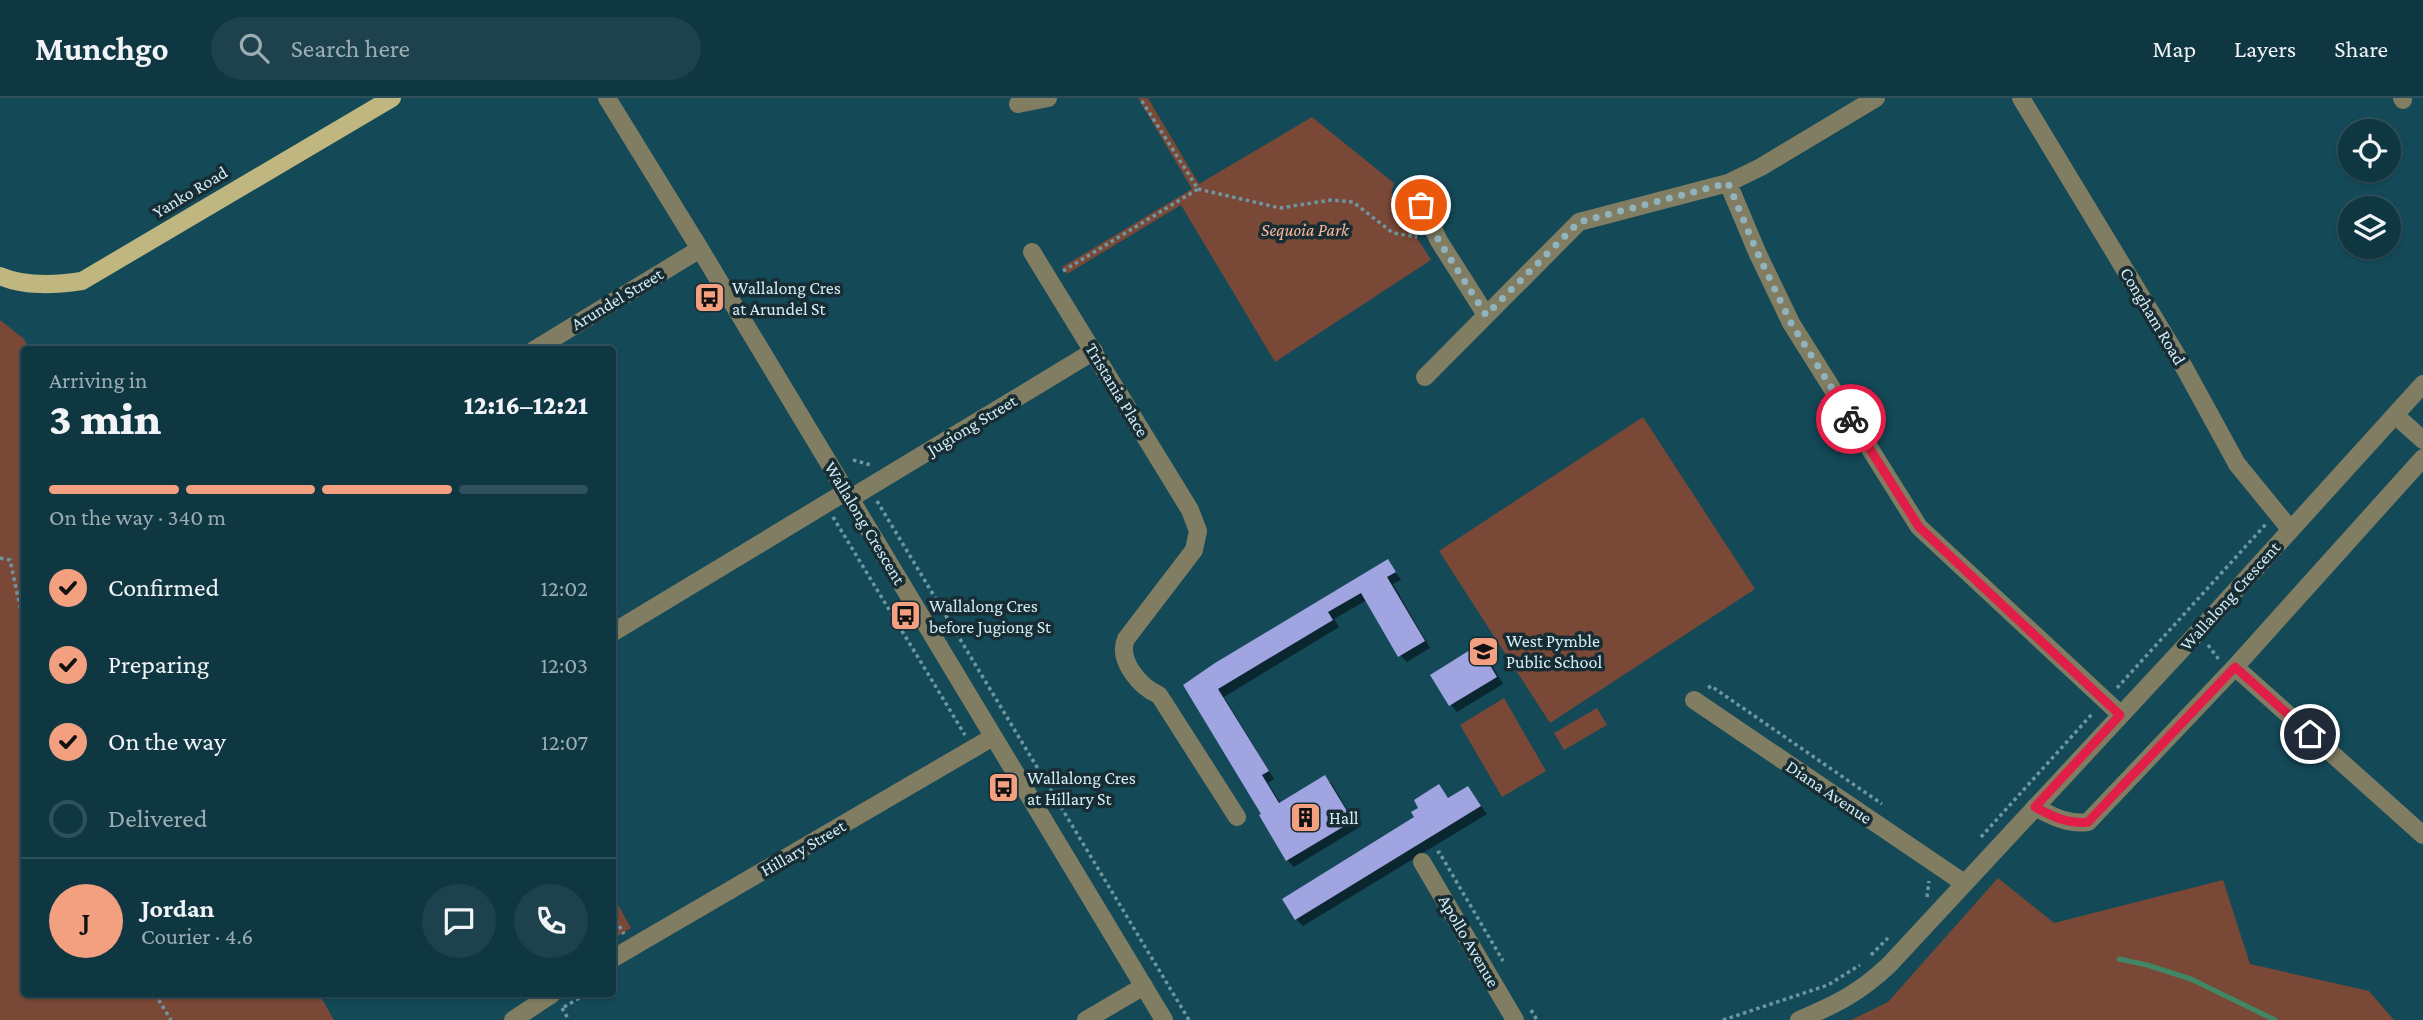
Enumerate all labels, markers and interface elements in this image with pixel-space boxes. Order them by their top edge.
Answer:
search box [211,17,701,80]
icon: search [235,29,273,67]
text: Munchgo [35,30,169,67]
text: Search here [291,34,410,63]
text: Map [2152,35,2196,62]
text: Layers [2234,35,2296,62]
text: Share [2334,35,2388,62]
map controls [2338,119,2401,259]
button: locate [2338,119,2401,182]
street label: Yanko Road [149,162,231,222]
pin [1391,175,1451,235]
icon: bag [1402,186,1440,224]
button: layers [2338,196,2401,259]
park label: Sequoia Park [1261,220,1350,240]
street label: Arundel Street [567,263,667,334]
street label: Congham Road [2116,264,2190,369]
place label: Wallalong Cres at Arundel St [732,278,841,319]
bus stop icon: Wallalong Cres at Arundel St [692,281,726,315]
street label: Tristania Place [1081,340,1153,440]
text: Arriving in [49,367,147,393]
courier [1816,384,1886,454]
street label: Jugiong Street [922,390,1021,461]
text: 12:16–12:21 [464,391,588,420]
text: 3 min [49,393,161,444]
icon: bike [1832,400,1870,438]
street label: Wallalong Crescent [820,458,910,589]
text: On the way · 340 m [49,504,226,530]
street label: Wallalong Crescent [2176,537,2285,655]
icon: check [49,569,87,607]
text: Confirmed [108,573,219,602]
text: 12:02 [540,575,588,601]
place label: Wallalong Cres before Jugiong St [929,596,1052,637]
bus stop icon: Wallalong Cres before Jugiong St [889,599,923,633]
place label: West Pymble Public School [1506,631,1602,672]
school or university icon: West Pymble Public School [1466,634,1500,668]
icon: check [49,646,87,684]
text: Preparing [108,650,209,679]
text: 12:03 [540,652,588,678]
pin [2280,704,2340,764]
icon: home [2291,715,2329,753]
icon: check [49,723,87,761]
text: On the way [108,727,226,756]
text: 12:07 [541,729,588,755]
street label: Diana Avenue [1782,756,1876,828]
place label: Wallalong Cres at Hillary St [1027,768,1136,809]
bus stop icon: Wallalong Cres at Hillary St [987,771,1021,805]
building icon: Hall [1289,801,1323,835]
text: Delivered [108,804,207,833]
place label: Hall [1329,808,1359,828]
street label: Hillary Street [757,815,850,880]
button: chat [422,884,496,958]
button: phone [514,884,588,958]
street label: Apollo Avenue [1434,891,1504,991]
text: Jordan [141,894,215,923]
text: J [82,907,90,936]
text: Courier · 4.6 [141,923,253,949]

